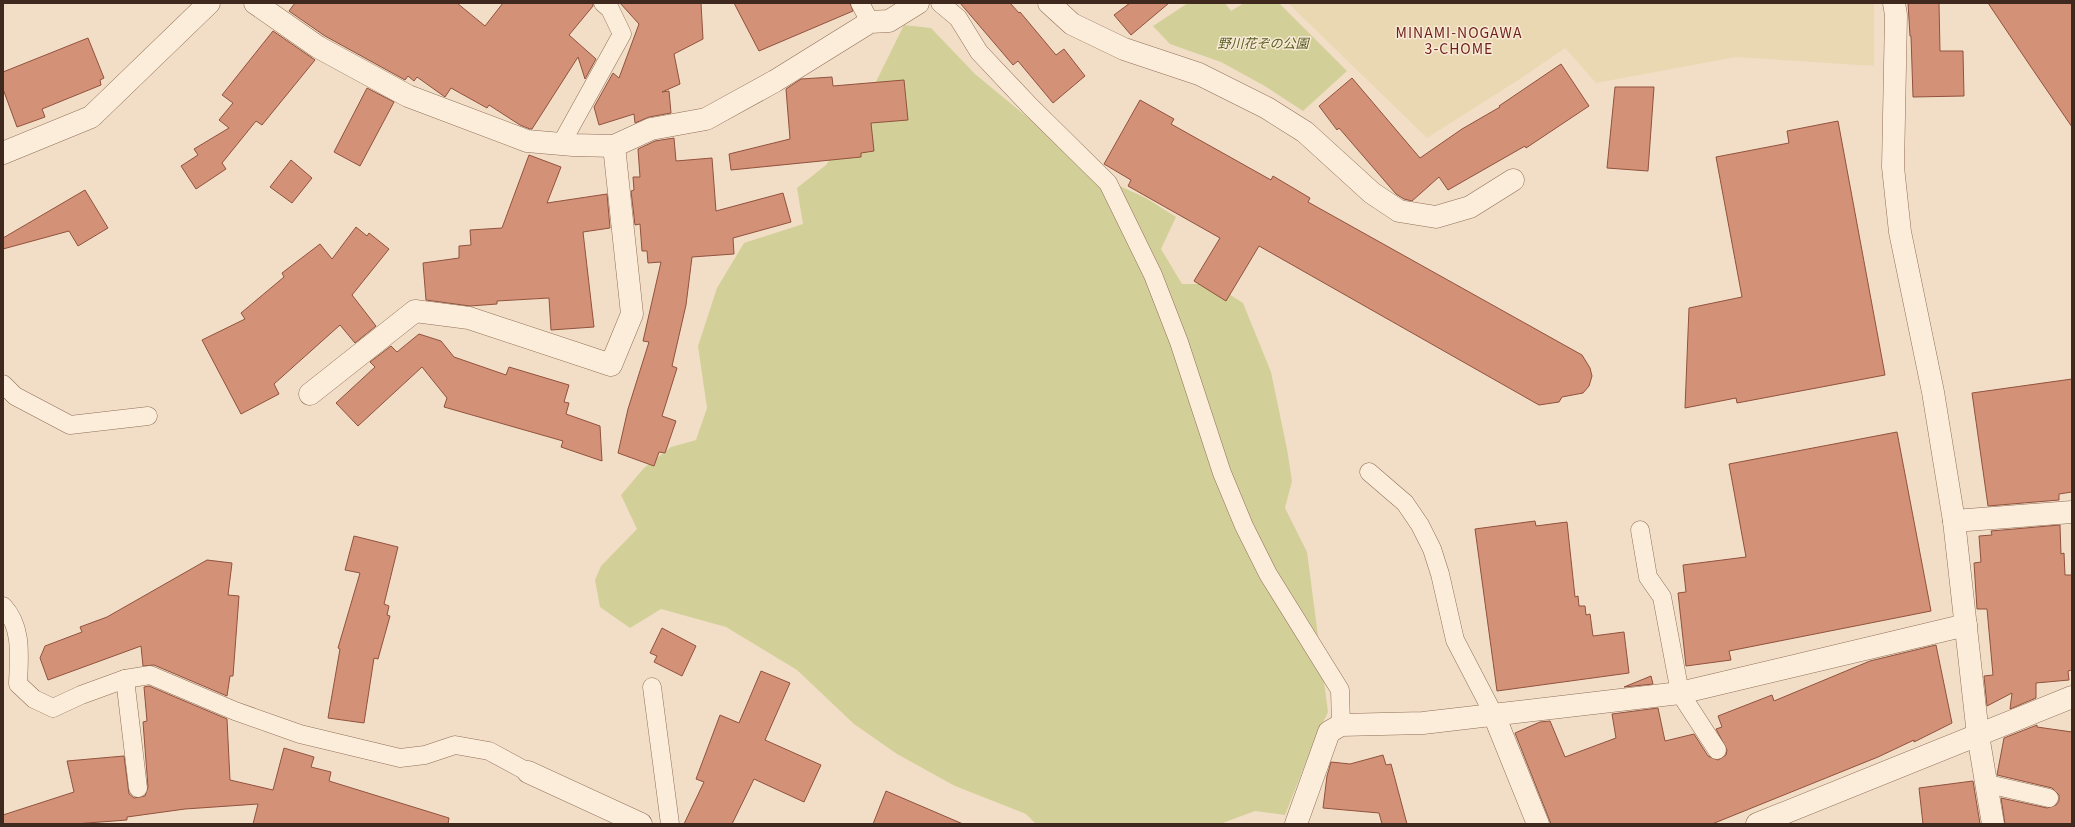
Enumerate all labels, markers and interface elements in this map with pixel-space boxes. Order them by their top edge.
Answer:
district label: MINAMI-NOGAWA 3-CHOME [1396,22,1522,58]
park label: 野川花ぞの公園 [1217,33,1310,52]

